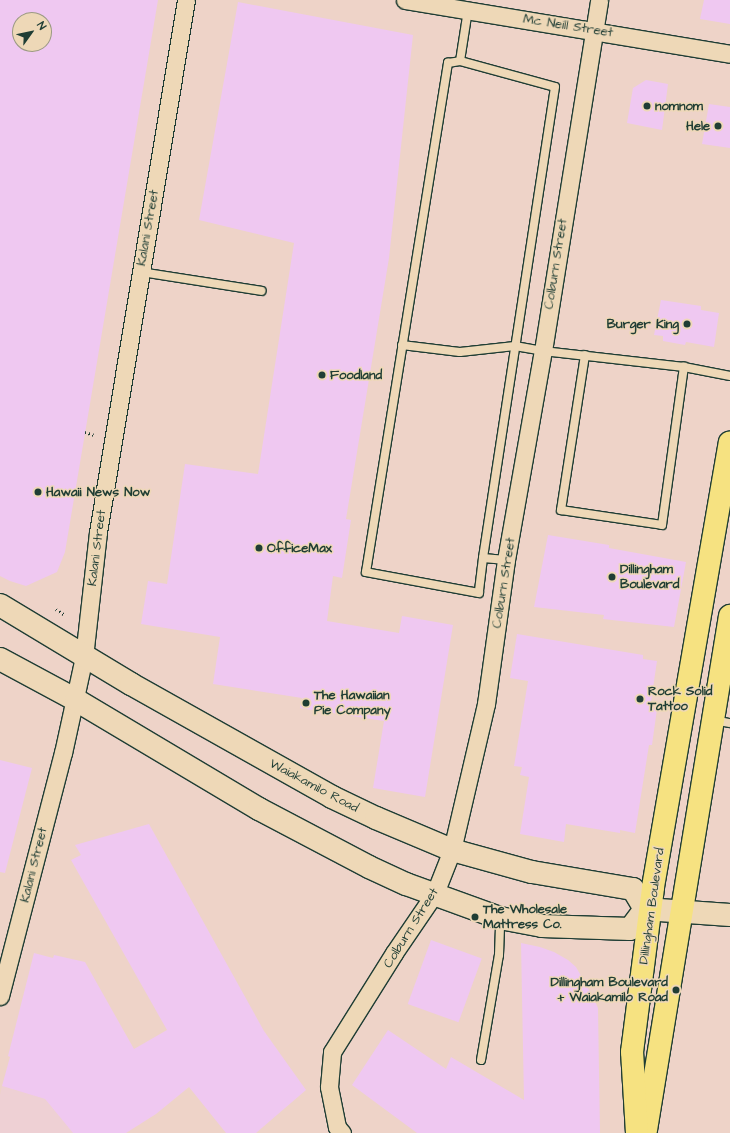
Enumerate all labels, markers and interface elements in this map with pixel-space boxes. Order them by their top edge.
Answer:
street label: Mc Neill Street [522,11,614,41]
north arrow [12,12,52,52]
text: N [33,19,50,33]
place label: nomnom [655,98,703,114]
marker: nomnom [642,101,652,111]
place label: Hele [686,118,710,134]
marker: Hele [713,121,723,131]
street label: Kalani Street [134,189,162,267]
street label: Colburn Street [541,218,571,310]
place label: Burger King [607,316,679,332]
marker: Burger King [682,319,692,329]
place label: Foodland [330,367,382,383]
marker: Foodland [317,370,327,380]
place label: Hawaii News Now [46,484,150,500]
marker: Hawaii News Now [33,487,43,497]
street label: Kalani Street [85,509,109,587]
street label: Colburn Street [489,537,519,629]
place label: OfficeMax [267,540,332,556]
marker: OfficeMax [254,543,264,553]
place label: Dillingham Boulevard [620,562,679,593]
marker: Dillingham Boulevard [607,572,617,582]
place label: Rock Solid Tattoo [648,684,712,715]
place label: The Hawaiian Pie Company [314,688,391,719]
marker: Rock Solid Tattoo [635,694,645,704]
marker: The Hawaiian Pie Company [301,698,311,708]
street label: Waiakamilo Road [267,756,361,816]
street label: Kalani Street [17,826,51,904]
street label: Dillingham Boulevard [636,847,668,965]
street label: Colburn Street [380,885,442,971]
place label: The Wholesale Mattress Co. [483,902,567,933]
marker: The Wholesale Mattress Co. [470,912,480,922]
place label: Dillingham Boulevard + Waiakamilo Road [551,975,668,1006]
marker: Dillingham Boulevard + Waiakamilo Road [671,985,681,995]

